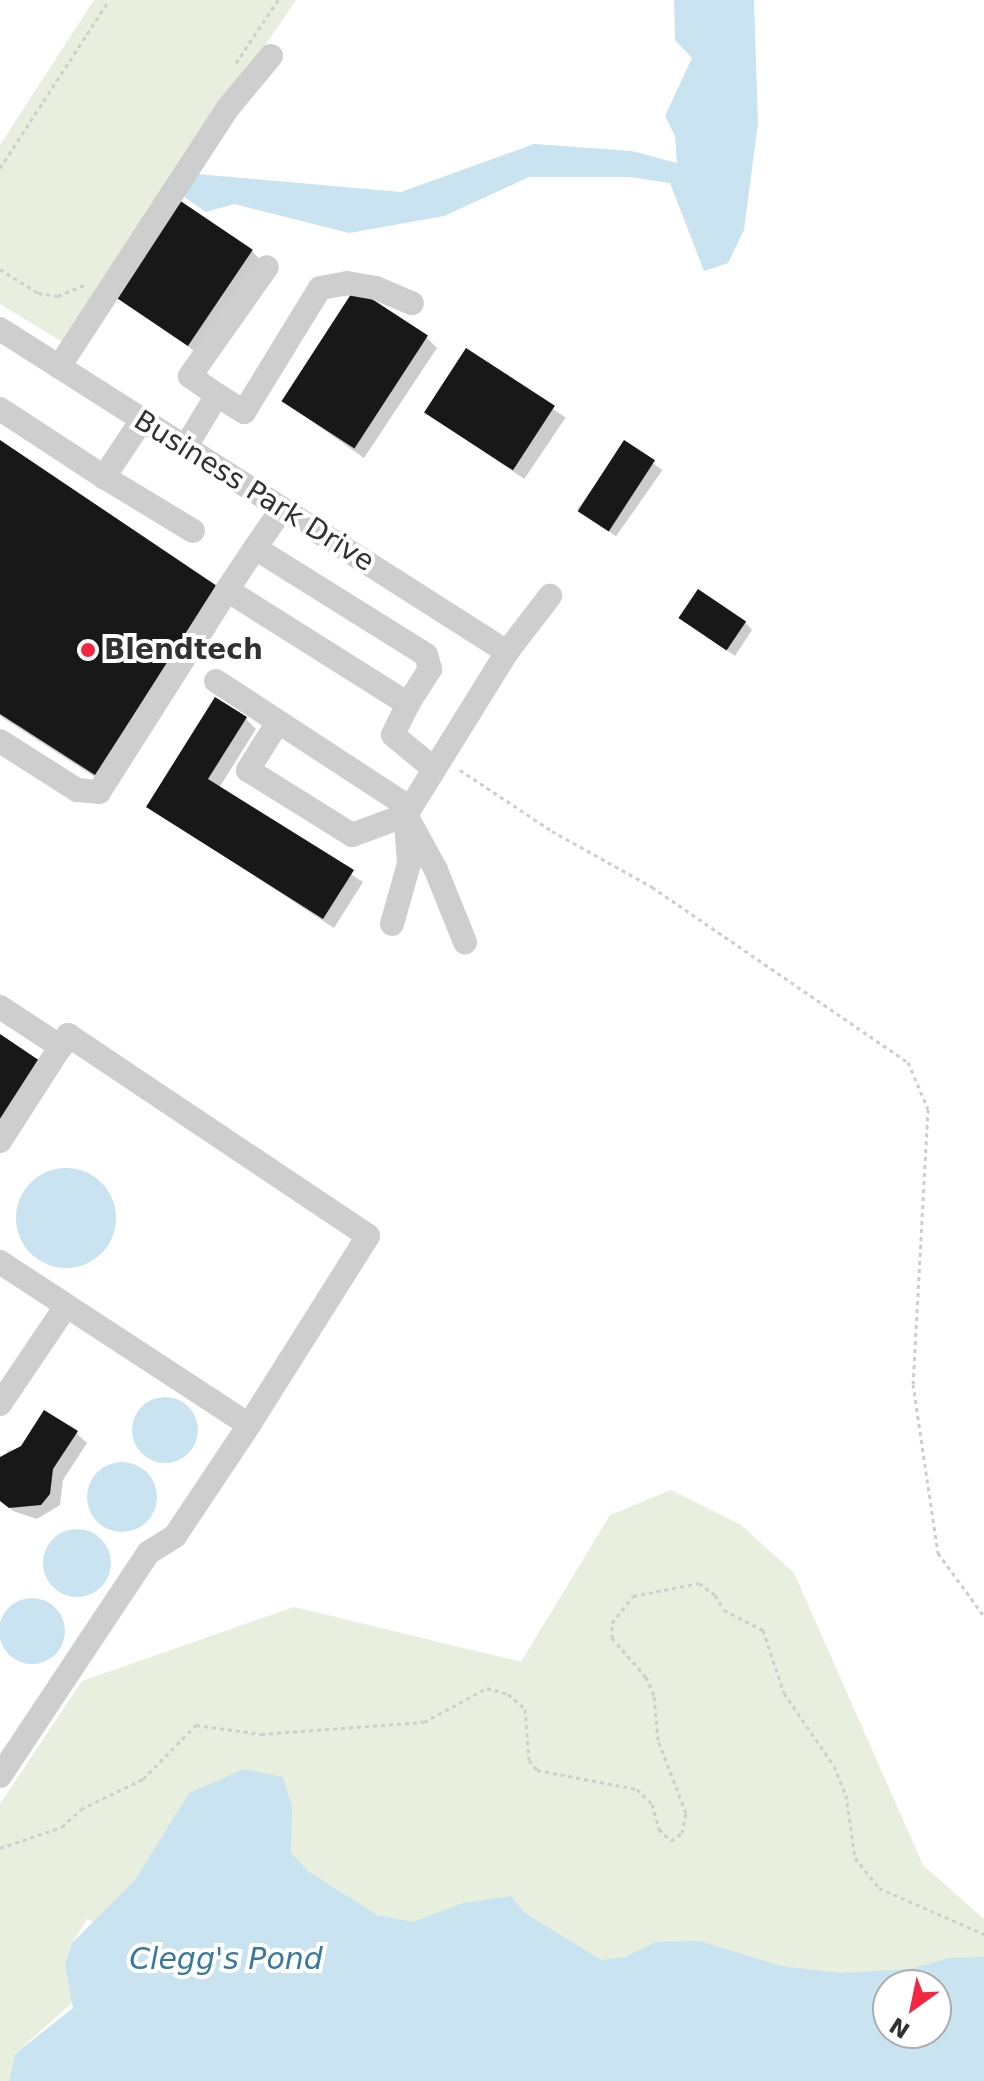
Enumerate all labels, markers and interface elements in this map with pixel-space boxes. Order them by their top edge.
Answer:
street label: Business Park Drive [128,404,380,578]
place label: Blendtech [104,633,263,667]
marker: Blendtech [79,641,97,659]
water label: Clegg's Pond [129,1941,323,1977]
north arrow [872,1969,952,2049]
text: N [885,2012,914,2043]

